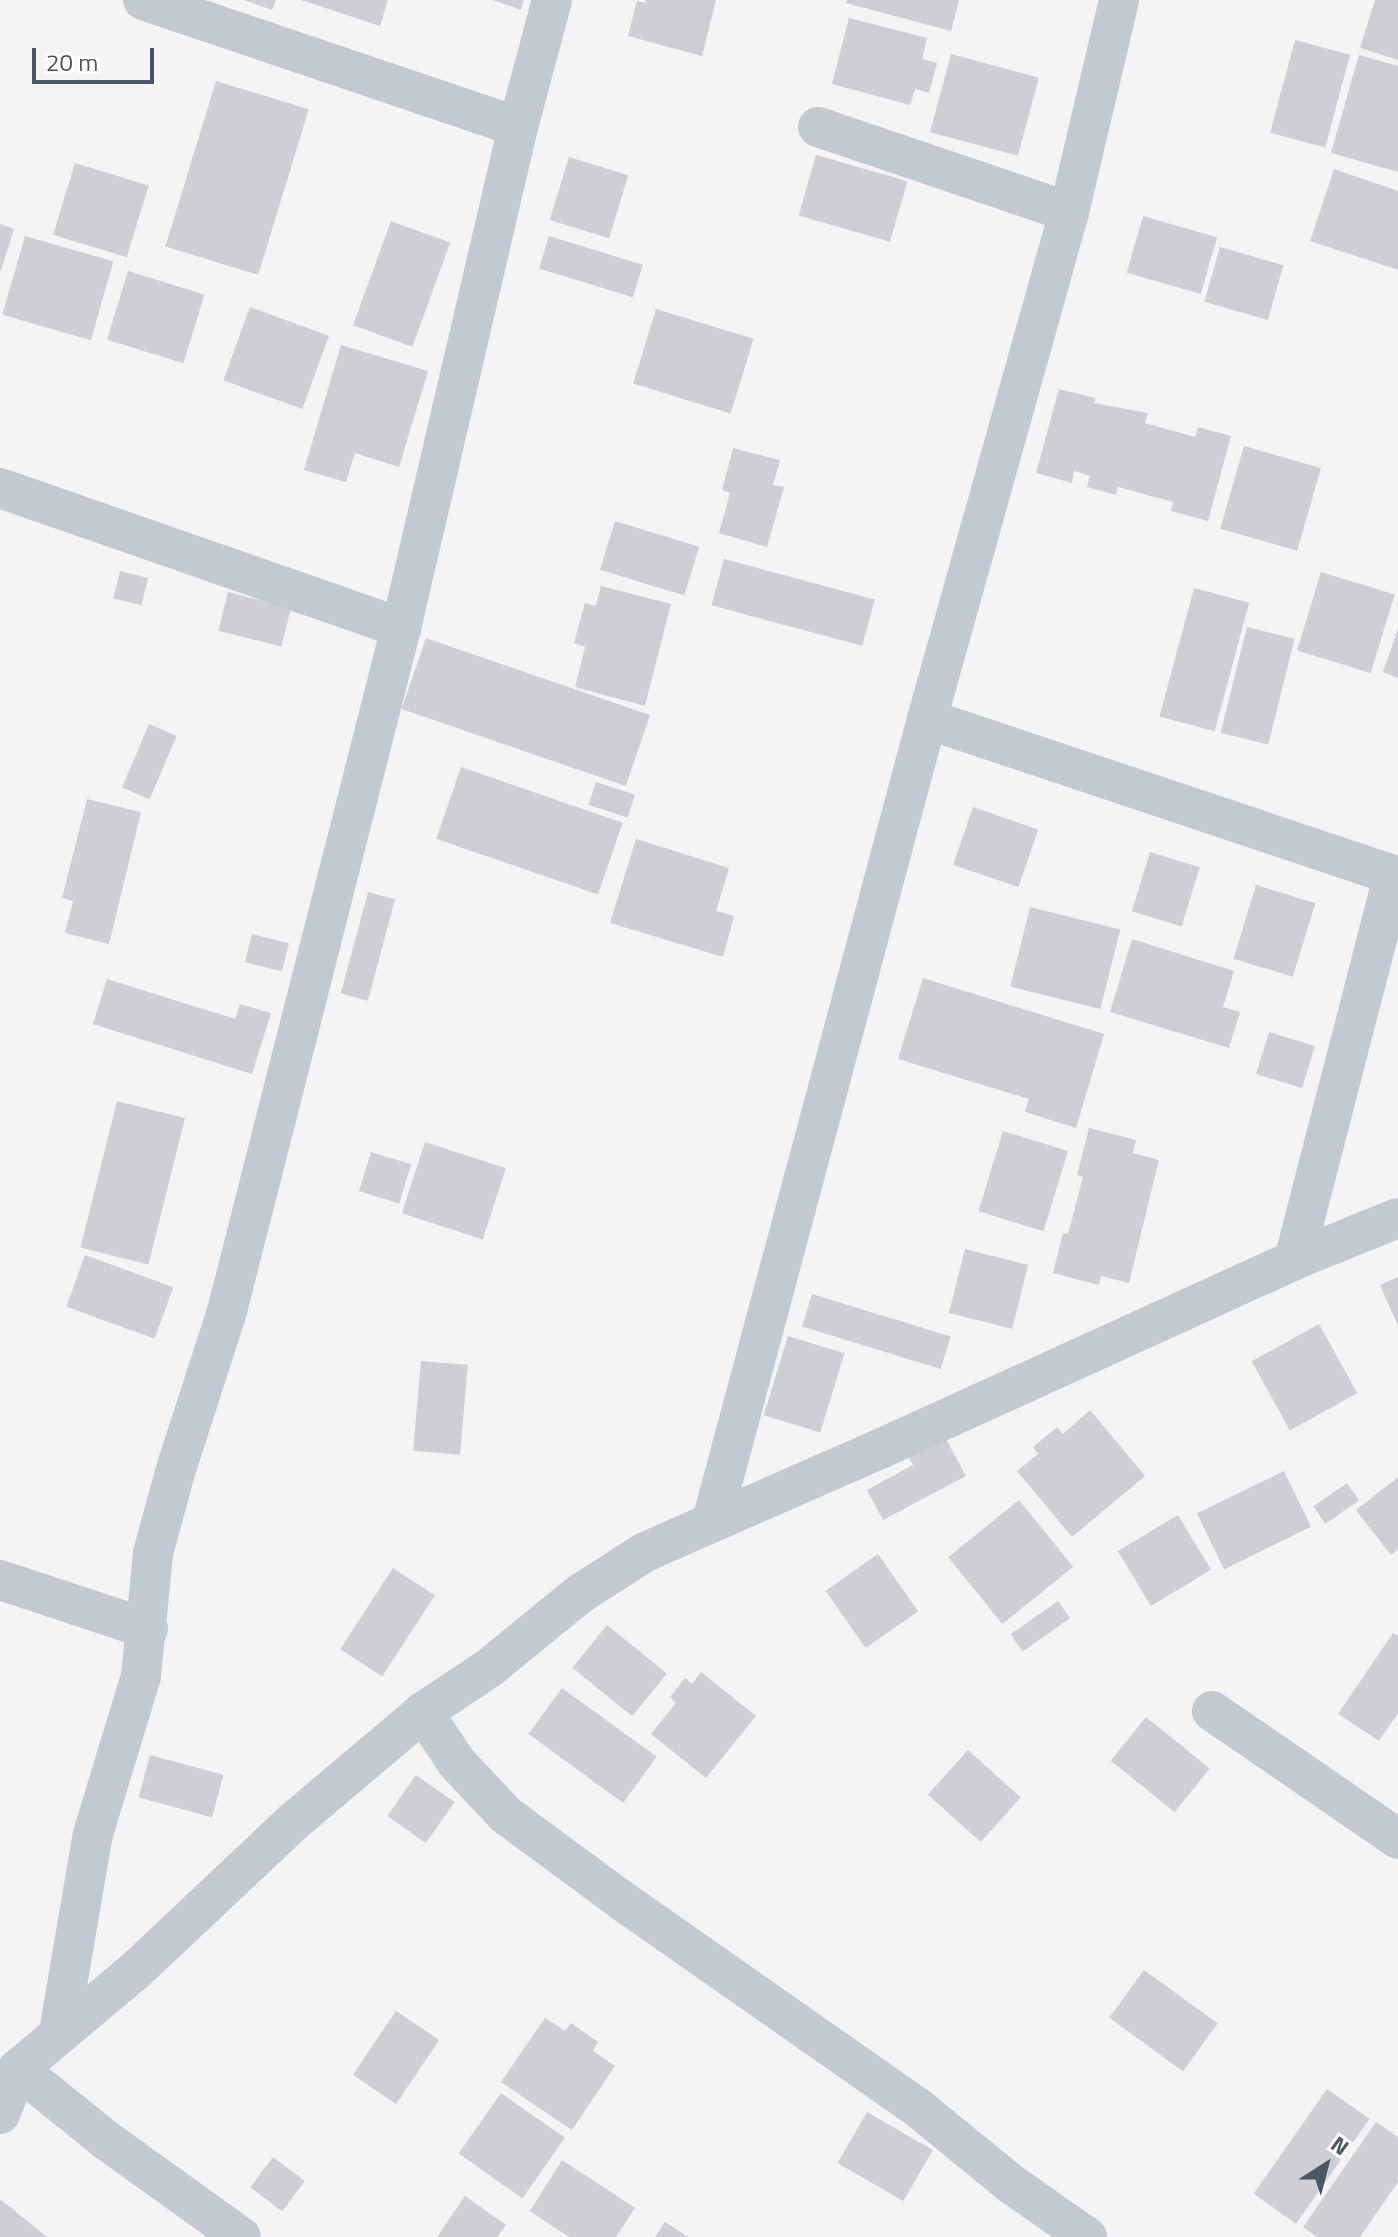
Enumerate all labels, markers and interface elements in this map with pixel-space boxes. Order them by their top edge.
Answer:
scale bar [36,32,158,82]
text: 20 m [46,44,98,80]
north arrow [1286,2125,1366,2205]
text: N [1324,2127,1356,2164]

